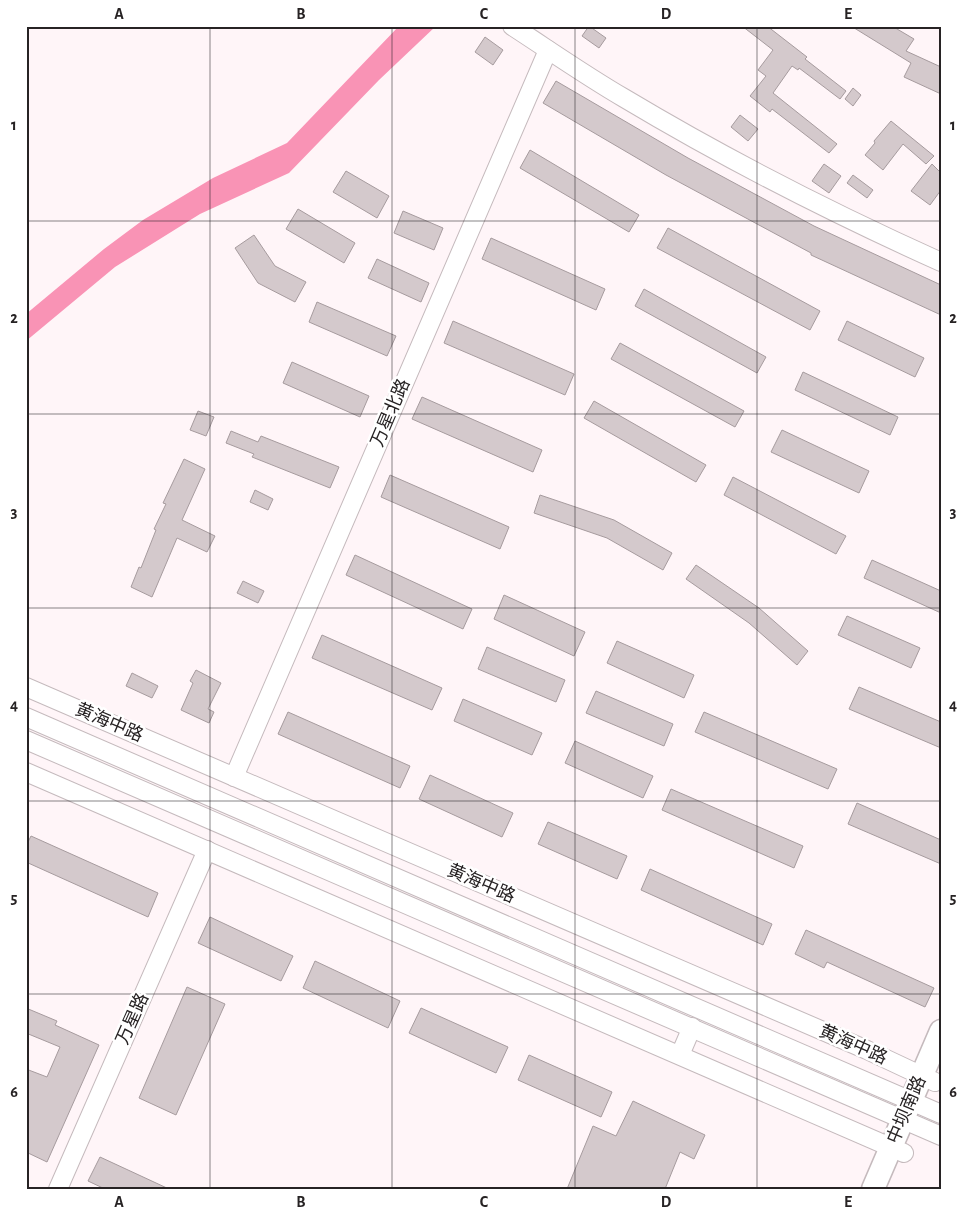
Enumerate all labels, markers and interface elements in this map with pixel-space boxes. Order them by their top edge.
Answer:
text: A [114,6,124,22]
text: B [296,6,306,22]
text: C [480,6,489,22]
text: D [661,6,672,22]
text: E [844,6,852,22]
text: 1 [11,117,17,133]
text: 1 [950,117,956,133]
text: 2 [10,310,18,326]
text: 2 [949,310,957,326]
street label: 万星北路 [367,376,413,450]
text: 3 [11,504,18,520]
text: 3 [950,504,957,520]
text: 4 [10,697,18,713]
text: 4 [949,697,957,713]
street label: 黄海中路 [72,699,146,745]
street label: 黄海中路 [444,860,518,906]
text: 5 [11,890,18,906]
text: 5 [950,890,957,906]
street label: 万星路 [112,990,152,1047]
street label: 黄海中路 [816,1020,890,1068]
street label: 中坝南路 [883,1073,929,1147]
text: 6 [10,1084,18,1100]
text: 6 [949,1084,957,1100]
text: A [114,1194,124,1210]
text: B [296,1194,306,1210]
text: C [480,1194,489,1210]
text: D [661,1194,672,1210]
text: E [844,1194,852,1210]

